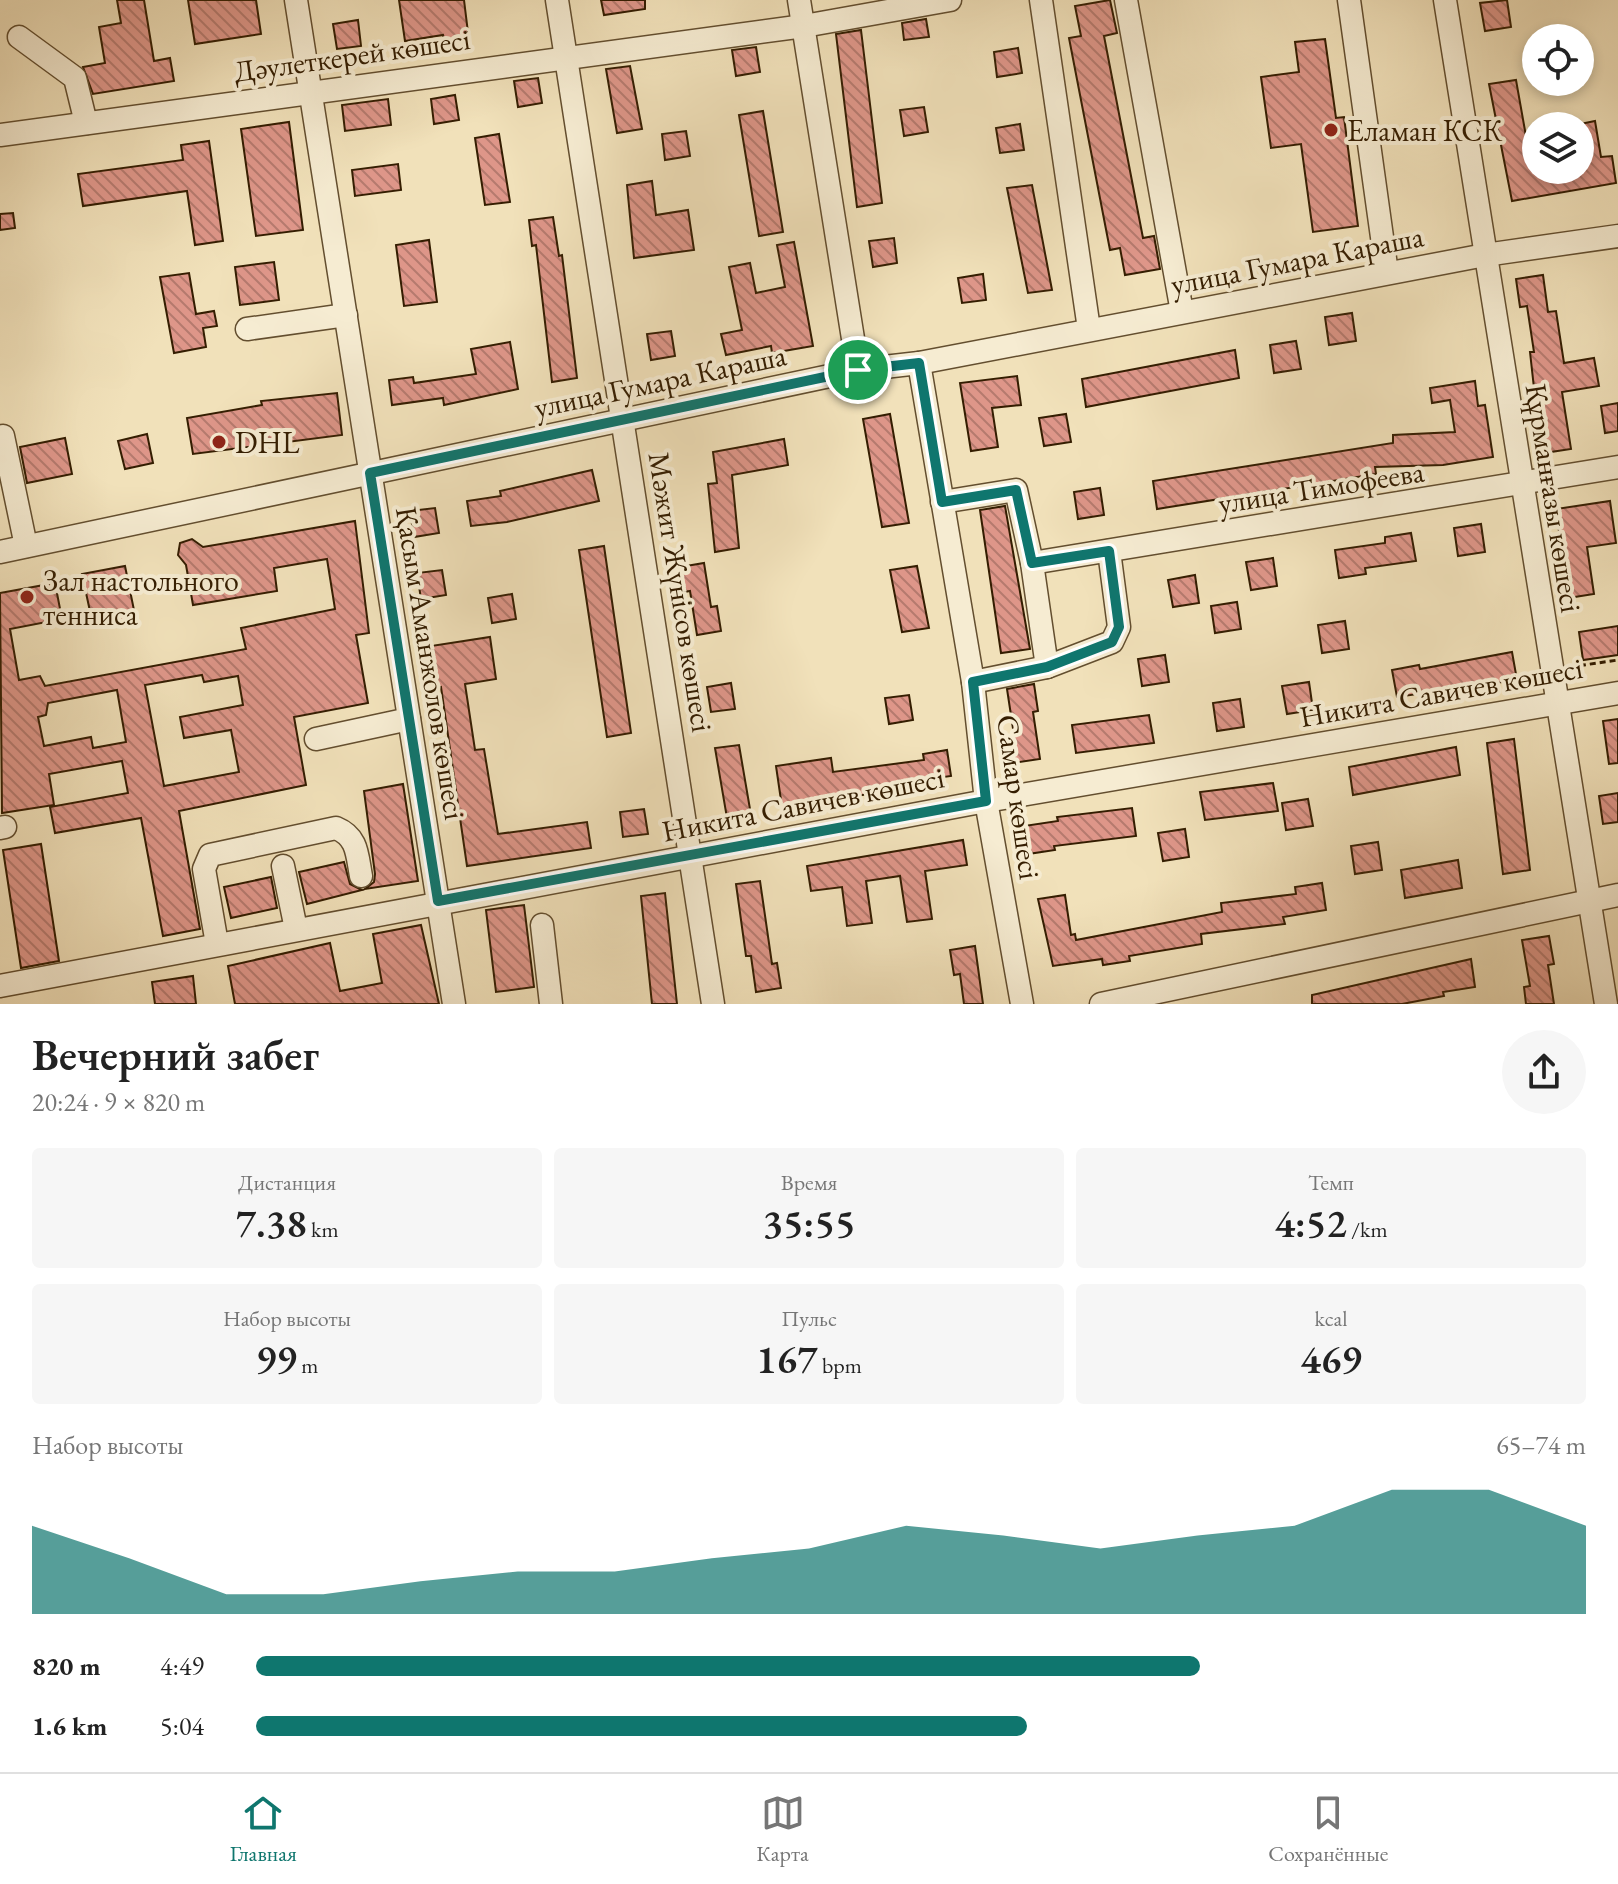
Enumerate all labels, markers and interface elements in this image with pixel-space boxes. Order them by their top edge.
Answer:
street label: Дәулеткерей көшесі [231,19,473,91]
map controls [1522,24,1594,184]
button: locate [1522,24,1594,96]
place label: Еламан КСК [1347,111,1502,150]
button: layers [1522,112,1594,184]
marker: Еламан КСК [1322,121,1340,139]
street label: улица Гумара Караша [1167,216,1427,304]
street label: улица Гумара Караша [530,335,790,427]
pin [824,336,892,404]
icon: arrive [836,348,880,392]
street label: Құрманғазы көшесі [1517,381,1591,615]
place label: DHL [235,423,300,462]
marker: DHL [210,433,228,451]
street label: Мәжит Жүнісов көшесі [640,449,722,735]
street label: улица Тимофеева [1215,451,1427,523]
street label: Қасым Аманжолов көшесі [387,504,475,822]
place label: Зал настольного тенниса [43,561,239,634]
marker: Зал настольного тенниса [18,588,36,606]
street label: Никита Савичев көшесі [1296,648,1586,736]
street label: Самар көшесі [988,712,1050,882]
street label: Никита Савичев көшесі [659,758,947,850]
text: Вечерний забег [32,1026,319,1083]
button: share [1502,1030,1586,1114]
text: 20:24 · 9 × 820 m [32,1085,205,1119]
text: Дистанция [238,1168,336,1197]
text: Время [781,1168,837,1197]
text: Темп [1308,1168,1354,1197]
text: 7.38 [235,1197,307,1249]
text: 35:55 [763,1197,855,1249]
text: 4:52 [1274,1197,1347,1249]
text: km [307,1215,339,1244]
text: /km [1347,1215,1388,1244]
text: Набор высоты [223,1304,351,1333]
text: Пульс [781,1304,837,1333]
text: kcal [1314,1304,1348,1333]
text: 99 [256,1333,297,1385]
text: 167 [756,1333,818,1385]
text: 469 [1300,1333,1362,1385]
text: m [297,1351,318,1380]
text: bpm [818,1351,862,1380]
text: Набор высоты [32,1428,183,1462]
text: 65–74 m [1496,1428,1586,1462]
text: 820 m [32,1649,100,1683]
text: 4:49 [160,1649,204,1683]
text: 1.6 km [32,1709,107,1743]
text: 5:04 [160,1709,204,1743]
tab: Главная [230,1791,297,1868]
tab: Карта [756,1791,809,1868]
tab: Сохранённые [1268,1791,1388,1868]

